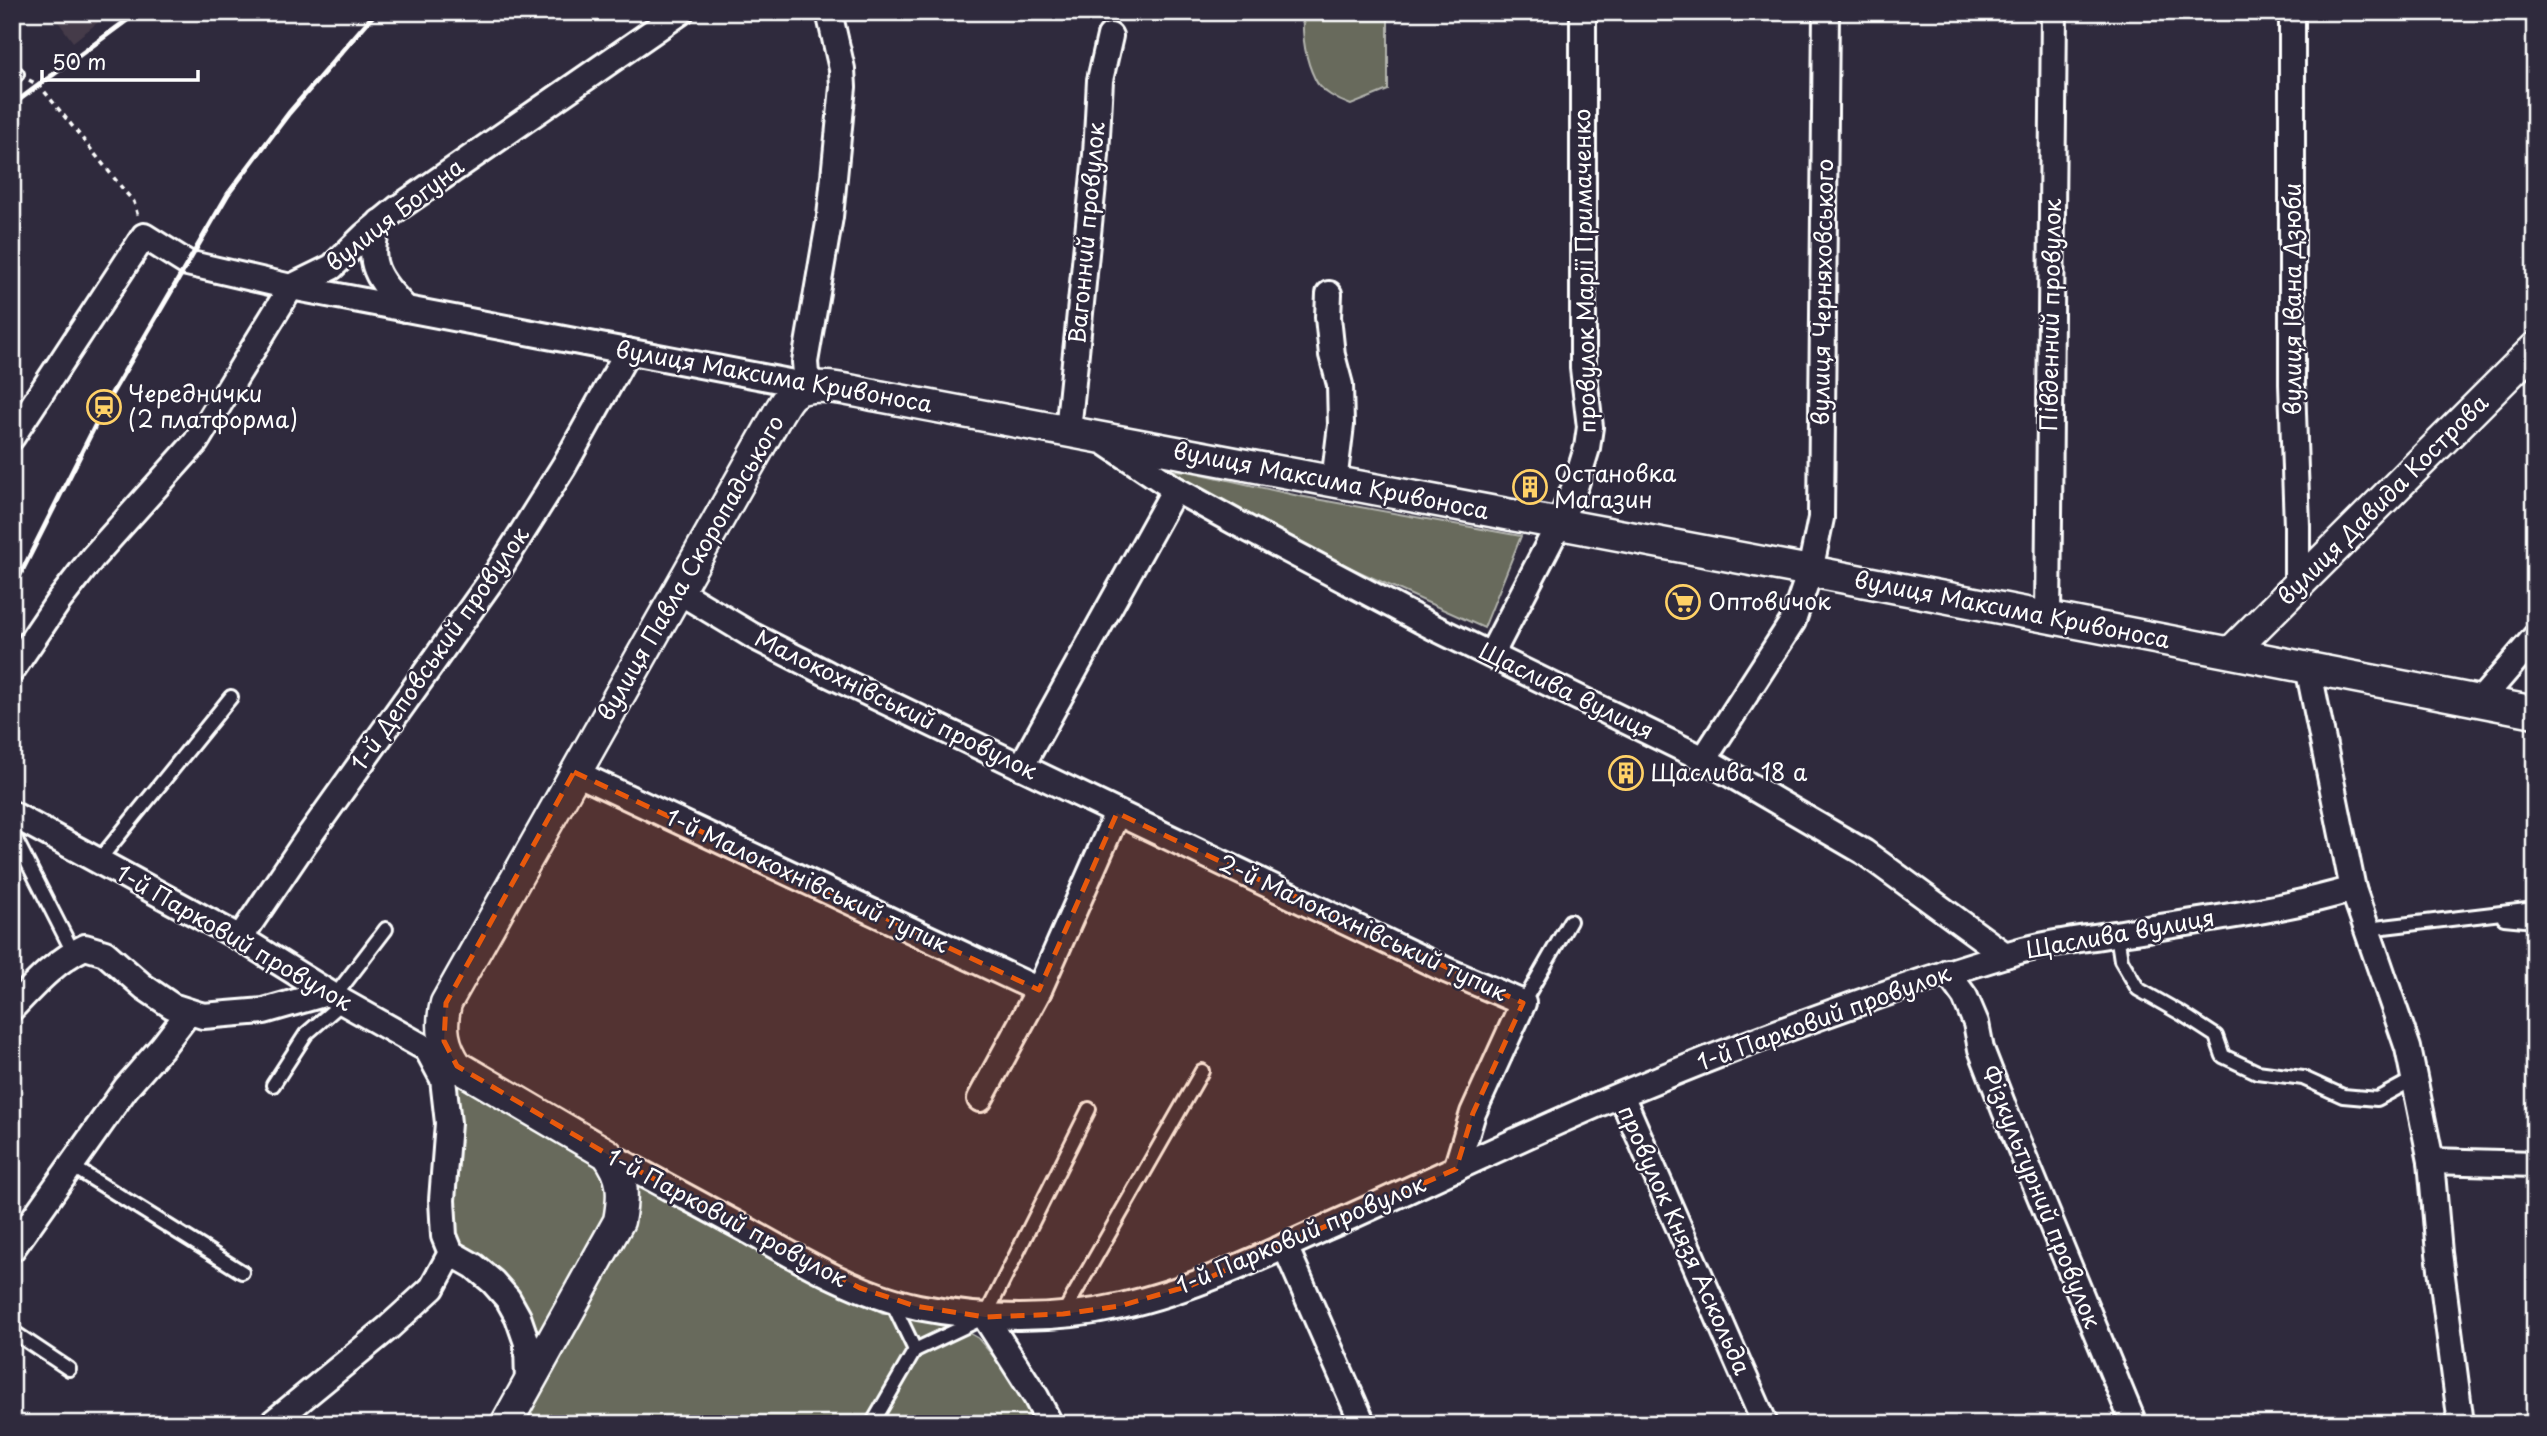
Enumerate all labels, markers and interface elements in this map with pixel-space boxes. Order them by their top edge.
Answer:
scale bar [42,38,198,82]
text: 50 m [52,45,106,77]
street label: провулок Марії Примаченко [1563,108,1604,434]
street label: Вагонний провулок [1058,120,1113,345]
street label: вулиця Богуна [317,148,471,279]
street label: вулиця Черняховського [1802,158,1841,426]
street label: вулиця Івана Дзюби [2274,183,2309,415]
street label: Південний провулок [2030,198,2069,432]
street label: вулиця Максима Кривоноса [613,330,936,421]
place label: Череднички (2 платформа) [128,375,298,436]
street label: вулиця Давида Кострова [2268,385,2496,612]
station icon: Череднички (2 платформа) [85,388,123,426]
street label: вулиця Павла Скоропадського [587,408,792,727]
street label: вулиця Максима Кривоноса [1170,432,1493,527]
place label: Остановка Магазин [1554,455,1677,516]
building icon: Остановка Магазин [1511,468,1549,506]
street label: 1-й Деповський провулок [341,519,537,777]
street label: вулиця Максима Кривоноса [1851,561,2174,656]
supermarket icon: Оптовичок [1664,583,1702,621]
place label: Оптовичок [1708,583,1831,618]
street label: Малокохнівський провулок [749,620,1044,788]
street label: Щаслива вулиця [1473,632,1660,747]
building icon: Щаслива 18 а [1607,754,1645,792]
place label: Щаслива 18 а [1650,754,1808,789]
street label: 1-й Малокохнівський тупик [660,799,955,961]
street label: 2-й Малокохнівський тупик [1214,844,1514,1009]
street label: 1-й Парковий провулок [110,855,360,1019]
street label: Щаслива вулиця [2022,899,2217,966]
street label: 1-й Парковий провулок [1692,954,1956,1079]
street label: Фізкультурний провулок [1974,1060,2111,1334]
street label: провулок Князя Аскольда [1610,1099,1761,1380]
street label: 1-й Парковий провулок [601,1138,854,1295]
street label: 1-й Парковий провулок [1170,1165,1431,1302]

